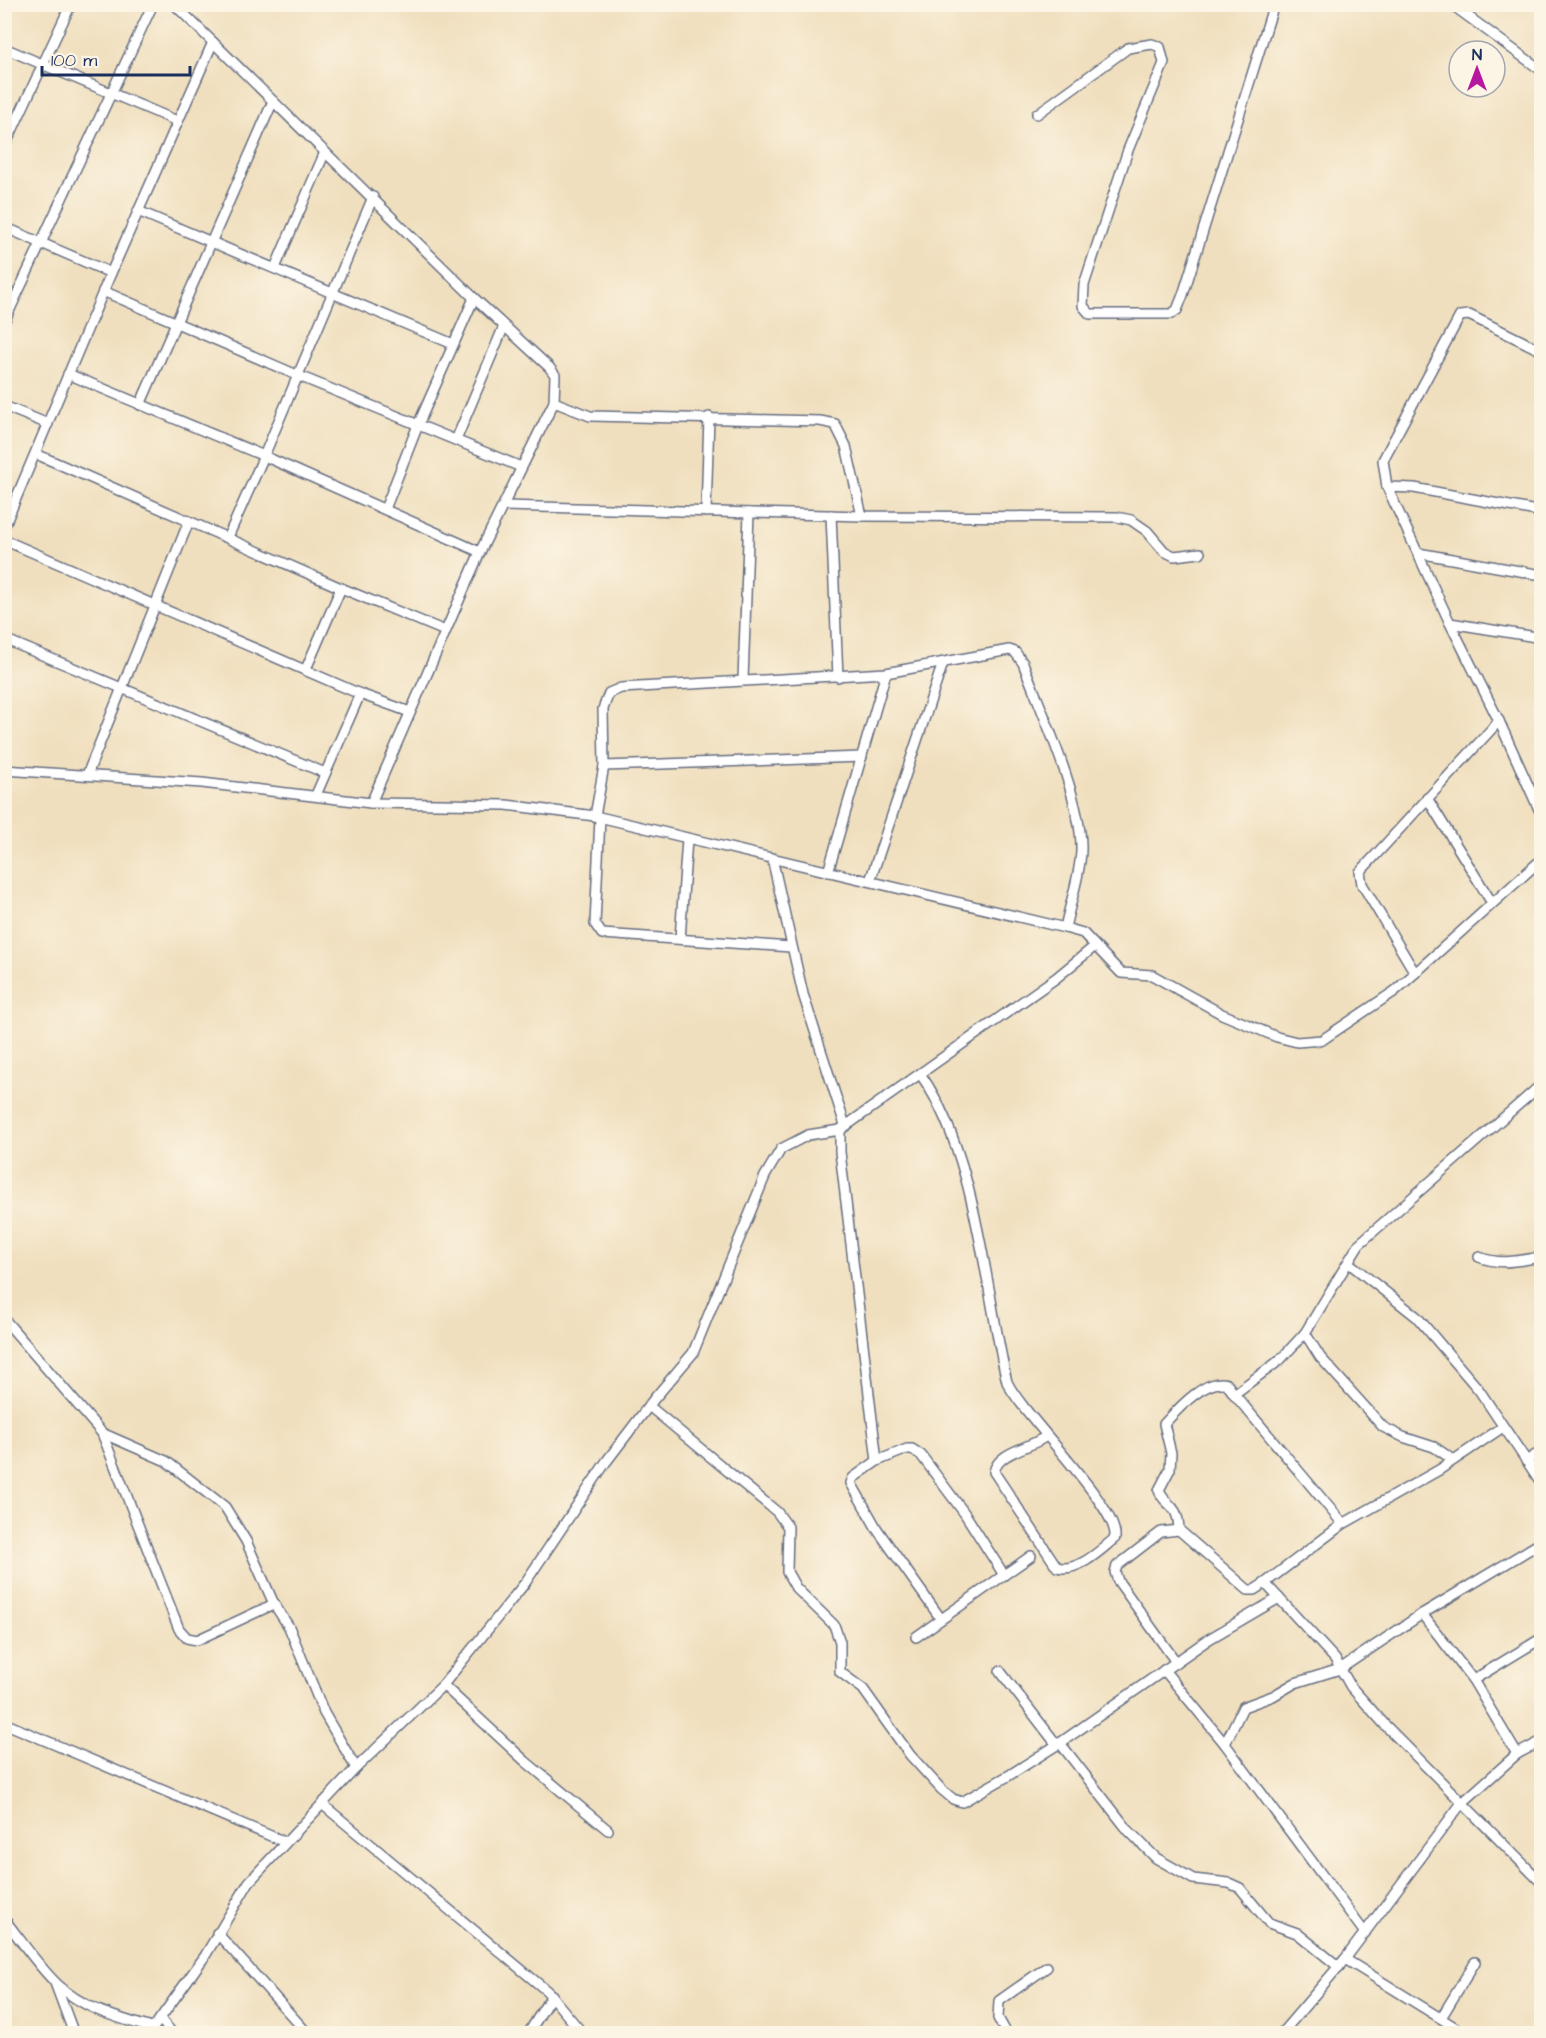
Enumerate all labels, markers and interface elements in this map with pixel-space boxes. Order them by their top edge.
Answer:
scale bar [42,39,190,77]
north arrow [1447,39,1507,99]
text: N [1472,44,1482,66]
text: 100 m [51,48,97,73]

